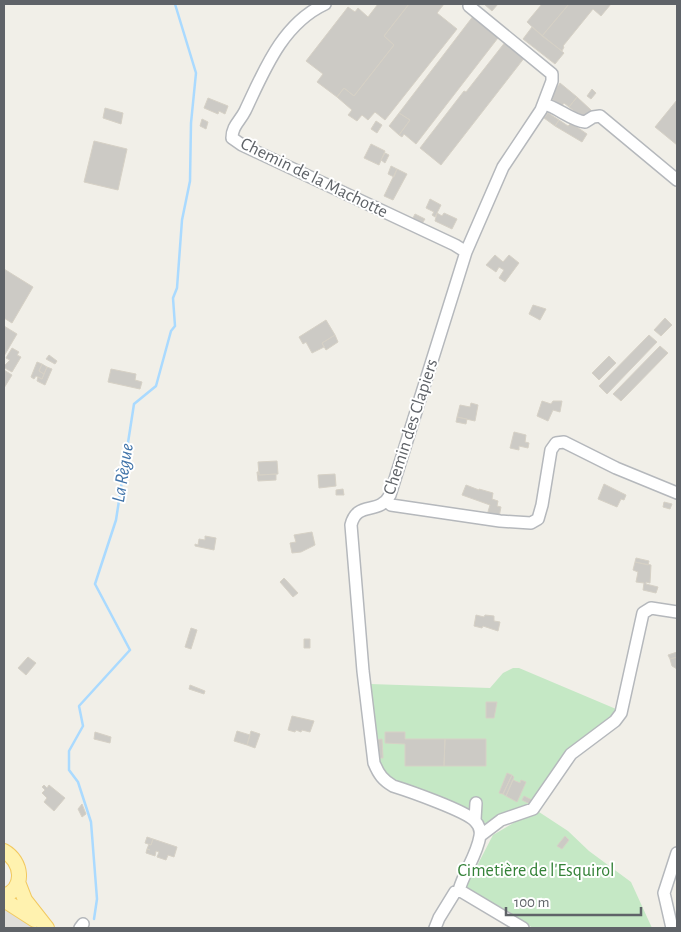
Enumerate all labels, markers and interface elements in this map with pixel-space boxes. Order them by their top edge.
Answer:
street label: Chemin de la Machotte [238,135,390,221]
street label: Chemin des Clapiers [381,357,441,497]
water label: La Règue [109,442,137,504]
park label: Cimetière de l'Esquirol [457,862,615,880]
scale bar [506,884,641,916]
text: 100 m [514,895,549,910]

